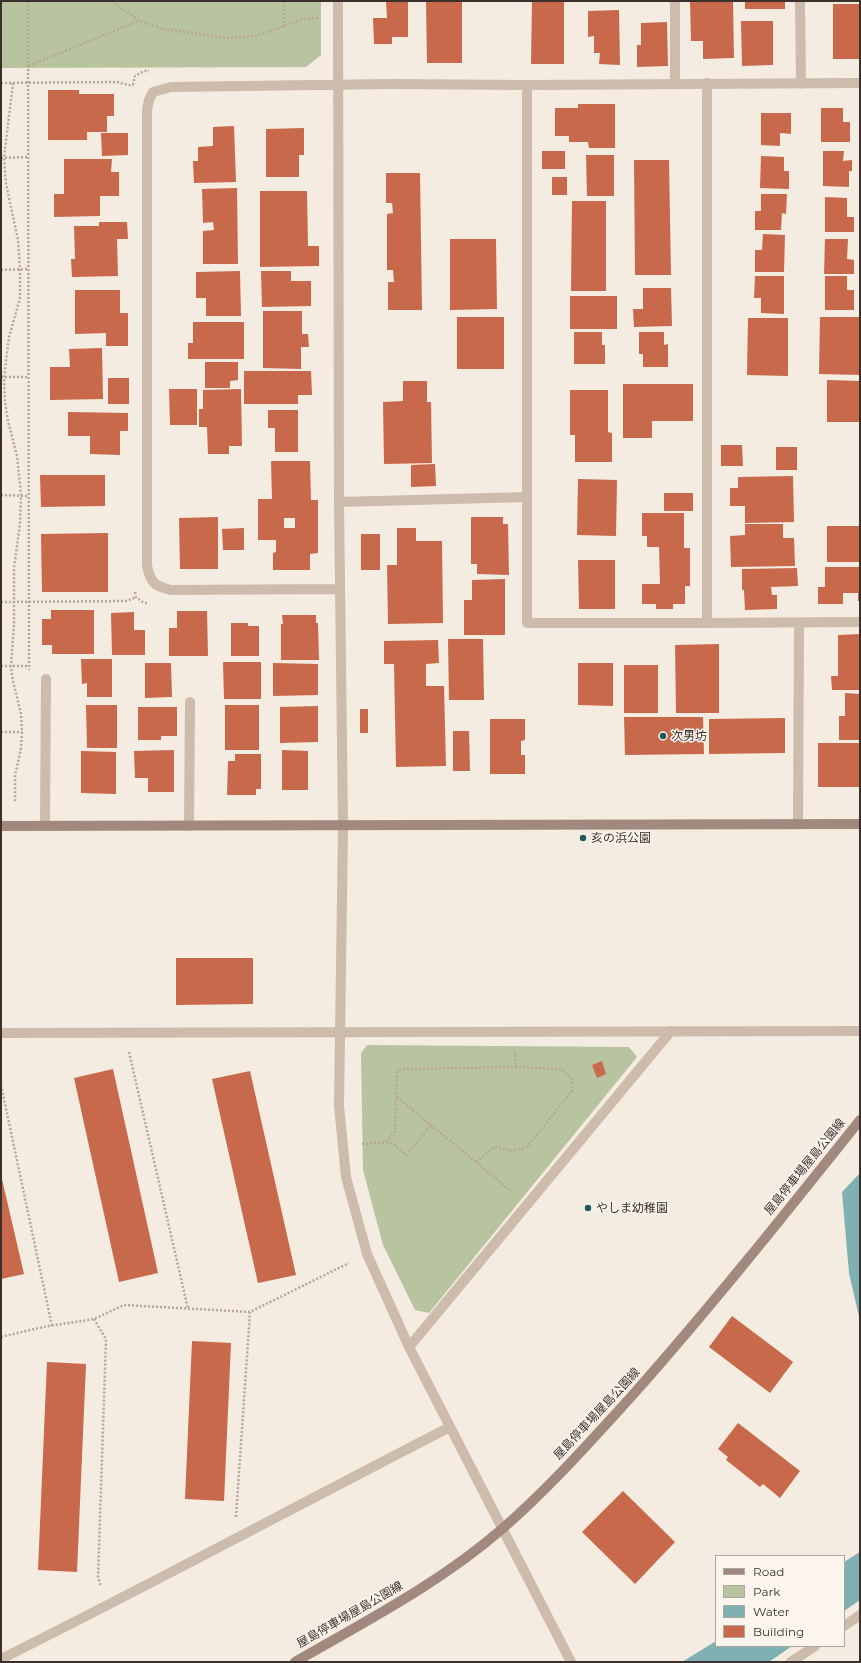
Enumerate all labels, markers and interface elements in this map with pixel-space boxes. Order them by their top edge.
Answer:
place label: 次男坊 [671,729,707,743]
marker: 次男坊 [658,731,668,741]
place label: 亥の浜公園 [591,831,651,845]
marker: 亥の浜公園 [578,833,588,843]
street label: 屋島停車場屋島公園線 [762,1116,848,1218]
place label: やしま幼稚園 [596,1201,668,1215]
marker: やしま幼稚園 [583,1203,593,1213]
street label: 屋島停車場屋島公園線 [551,1365,643,1463]
legend [715,1555,845,1647]
text: Road [753,1564,784,1579]
street label: 屋島停車場屋島公園線 [294,1579,406,1651]
text: Park [753,1584,780,1599]
text: Water [753,1604,789,1619]
text: Building [753,1624,804,1639]

